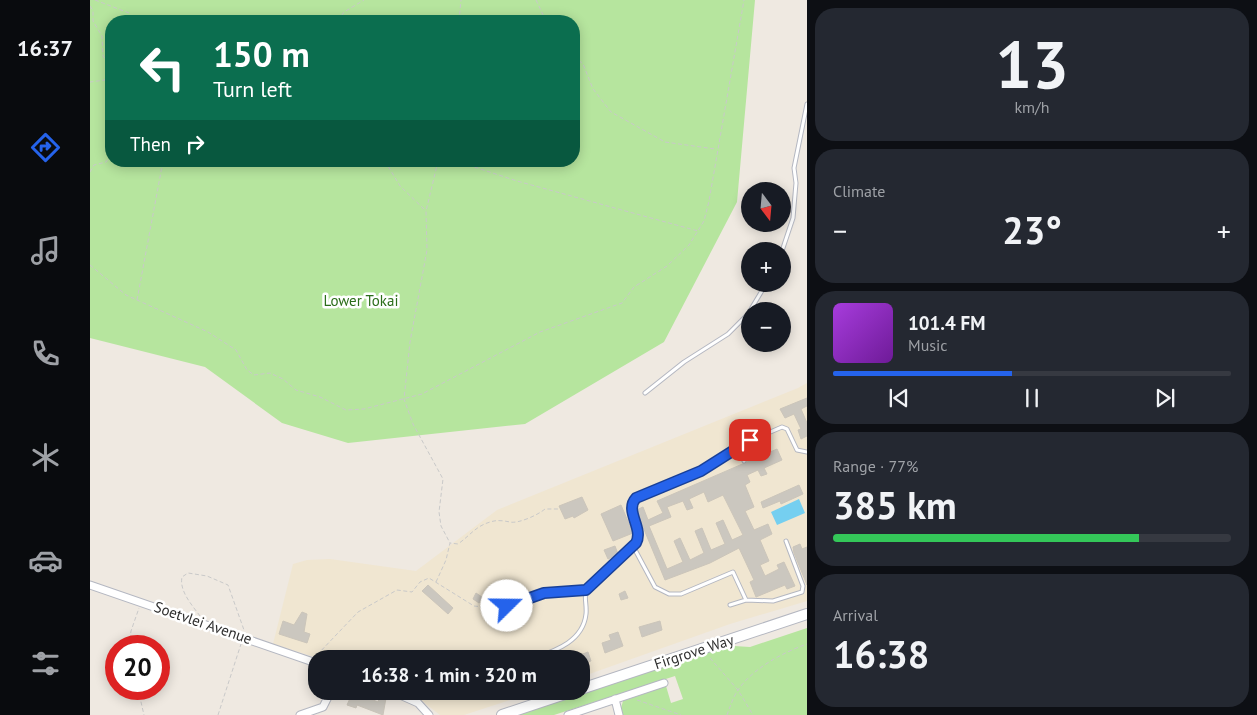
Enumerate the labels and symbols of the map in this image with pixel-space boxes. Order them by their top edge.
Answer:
north arrow [741,182,791,232]
park label: Lower Tokai [324,291,398,310]
pin [729,419,771,461]
position arrow [480,579,532,631]
street label: Soetvlei Avenue [152,597,255,648]
street label: Firgrove Way [652,630,736,673]
speed limit sign: 20 [105,635,170,700]

